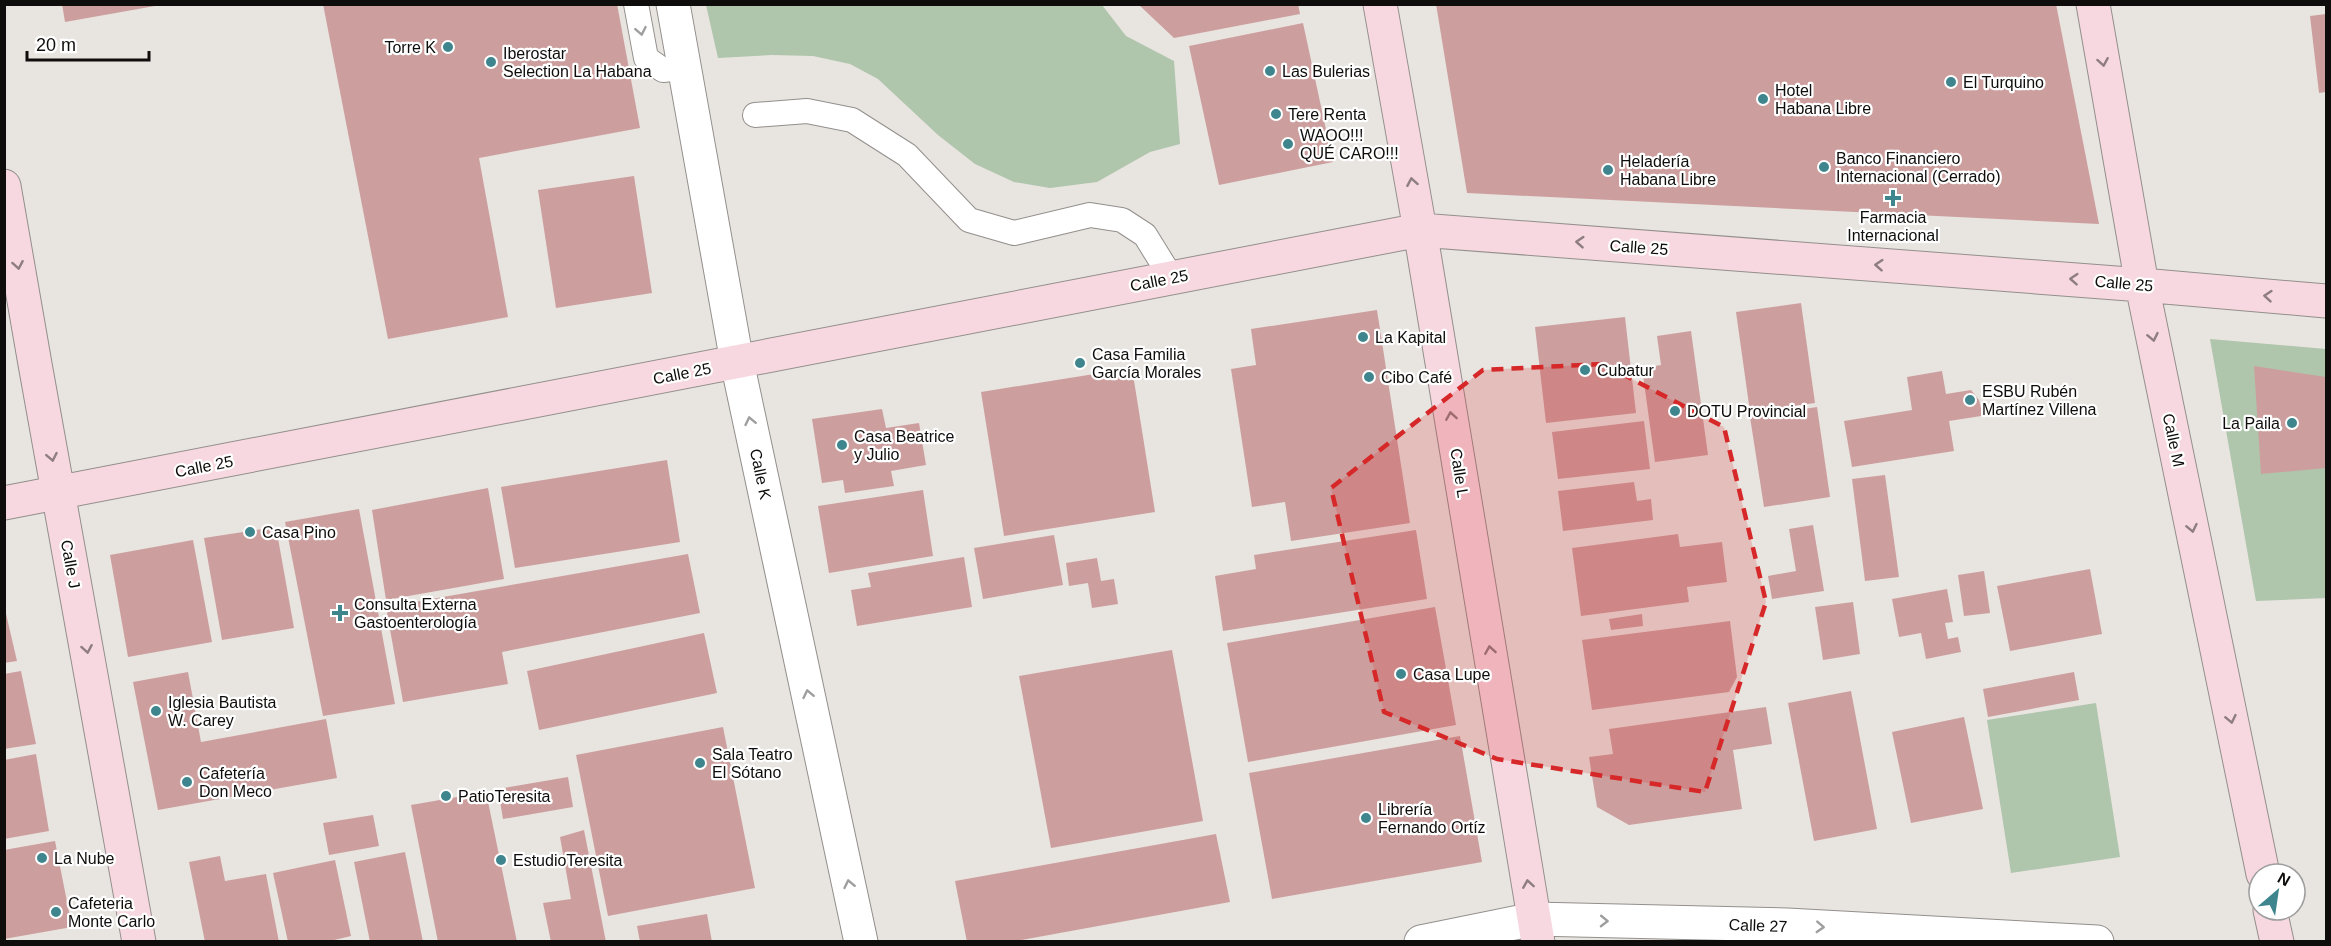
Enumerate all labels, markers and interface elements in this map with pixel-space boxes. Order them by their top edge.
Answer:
scale bar [27,24,148,62]
one-way arrow [635,27,647,36]
text: 20 m [36,35,76,55]
place label: Torre K [384,39,436,56]
marker: Torre K [441,40,455,54]
place label: Iberostar Selection La Habana [503,45,652,80]
marker: Iberostar Selection La Habana [484,55,498,69]
one-way arrow [2096,57,2109,67]
place label: Las Bulerias [1282,63,1370,80]
marker: Las Bulerias [1263,64,1277,78]
place label: El Turquino [1963,74,2044,91]
marker: El Turquino [1944,75,1958,89]
place label: Hotel Habana Libre [1775,82,1871,117]
marker: Hotel Habana Libre [1756,92,1770,106]
place label: Tere Renta [1288,106,1366,123]
marker: Tere Renta [1269,107,1283,121]
place label: WAOO!!! QUÉ CARO!!! [1300,127,1399,162]
marker: WAOO!!! QUÉ CARO!!! [1281,137,1295,151]
place label: Banco Financiero Internacional (Cerrado) [1836,150,2001,185]
place label: Heladería Habana Libre [1620,153,1716,188]
marker: Banco Financiero Internacional (Cerrado) [1817,160,1831,174]
marker: Heladería Habana Libre [1601,163,1615,177]
one-way arrow [1406,178,1419,188]
marker: Farmacia Internacional [1886,191,1900,205]
place label: Farmacia Internacional [1847,209,1939,244]
one-way arrow [1576,236,1585,249]
street label: Calle 25 [1609,237,1669,258]
one-way arrow [1875,259,1884,272]
one-way arrow [11,260,24,270]
street label: Calle 25 [1129,267,1190,294]
street label: Calle 25 [2094,272,2154,295]
one-way arrow [2069,273,2078,286]
one-way arrow [2264,290,2273,303]
place label: La Kapital [1375,329,1446,346]
marker: La Kapital [1356,330,1370,344]
one-way arrow [2146,331,2159,341]
place label: Casa Familia García Morales [1092,346,1201,381]
marker: Casa Familia García Morales [1073,356,1087,370]
street label: Calle 25 [652,360,713,387]
place label: Cubatur [1597,362,1655,379]
marker: Cubatur [1578,363,1592,377]
place label: Cibo Café [1381,369,1452,386]
marker: Cibo Café [1362,370,1376,384]
place label: ESBU Rubén Martínez Villena [1982,383,2097,418]
marker: ESBU Rubén Martínez Villena [1963,393,1977,407]
place label: DOTU Provincial [1687,403,1806,420]
marker: DOTU Provincial [1668,404,1682,418]
one-way arrow [1445,412,1458,422]
street label: Calle M [2160,412,2187,468]
place label: La Paila [2222,415,2280,432]
one-way arrow [744,416,757,426]
marker: La Paila [2285,416,2299,430]
place label: Casa Beatrice y Julio [854,428,955,463]
marker: Casa Beatrice y Julio [835,438,849,452]
street label: Calle K [747,447,774,501]
street label: Calle L [1447,447,1472,499]
one-way arrow [45,451,58,461]
street label: Calle 25 [174,453,235,480]
one-way arrow [2185,522,2198,532]
place label: Casa Pino [262,524,336,541]
marker: Casa Pino [243,525,257,539]
street label: Calle J [58,539,83,590]
place label: Consulta Externa Gastoenterología [354,596,477,631]
marker: Consulta Externa Gastoenterología [331,604,349,622]
one-way arrow [80,643,93,653]
one-way arrow [1484,645,1496,655]
place label: Casa Lupe [1413,666,1490,683]
marker: Casa Lupe [1394,667,1408,681]
one-way arrow [802,689,815,699]
place label: Iglesia Bautista W. Carey [168,694,277,729]
marker: Iglesia Bautista W. Carey [149,704,163,718]
one-way arrow [2224,713,2237,723]
place label: Sala Teatro El Sótano [712,746,793,781]
marker: Sala Teatro El Sótano [693,756,707,770]
place label: Cafetería Don Meco [199,765,272,800]
marker: Cafetería Don Meco [180,775,194,789]
place label: PatioTeresita [458,788,551,805]
marker: PatioTeresita [439,789,453,803]
place label: Librería Fernando Ortíz [1378,801,1486,836]
marker: Librería Fernando Ortíz [1359,811,1373,825]
place label: La Nube [54,850,115,867]
marker: La Nube [35,851,49,865]
place label: EstudioTeresita [513,852,622,869]
marker: EstudioTeresita [494,853,508,867]
north arrow [2247,862,2307,922]
text: N [2275,869,2293,890]
one-way arrow [1522,879,1535,889]
one-way arrow [843,880,856,890]
place label: Cafeteria Monte Carlo [68,895,155,930]
marker: Cafeteria Monte Carlo [49,905,63,919]
one-way arrow [1599,915,1608,927]
street label: Calle 27 [1728,916,1788,935]
one-way arrow [1815,921,1824,934]

